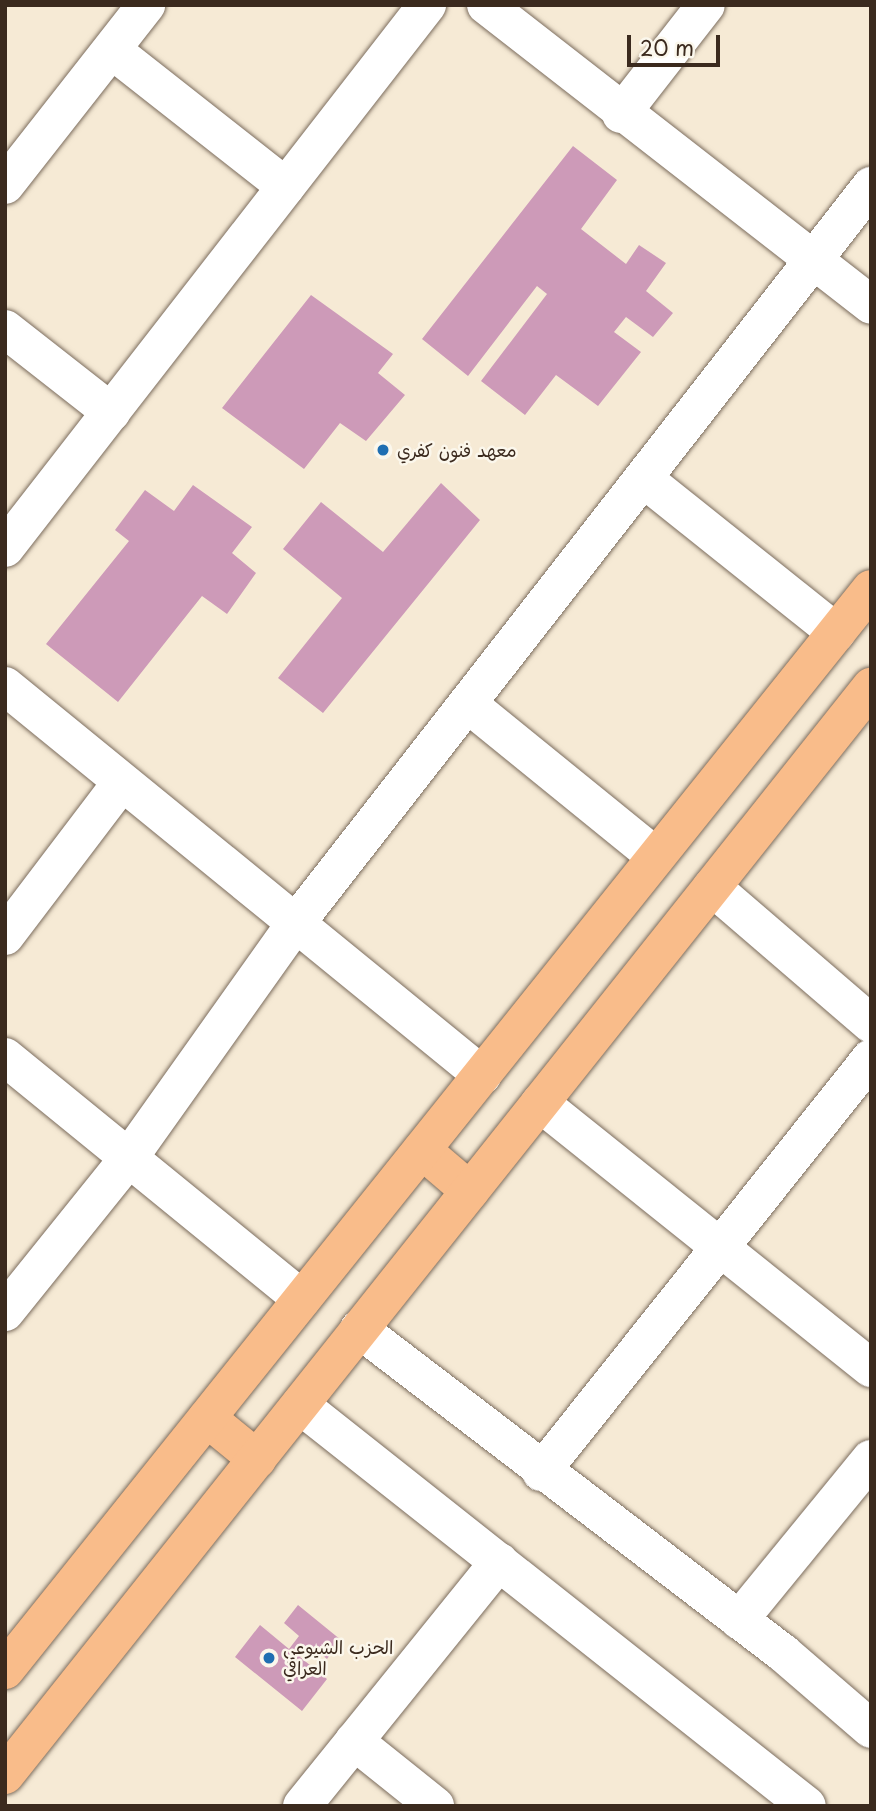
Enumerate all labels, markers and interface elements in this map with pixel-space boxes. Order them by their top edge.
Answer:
scale bar [631,21,724,65]
text: 20 m [640,31,694,63]
place label: معهد فنون كفري [397,439,517,461]
marker: معهد فنون كفري [375,442,391,458]
place label: الحزب الشيوعي العراقي [283,1637,393,1680]
marker: الحزب الشيوعي العراقي [261,1650,277,1666]

